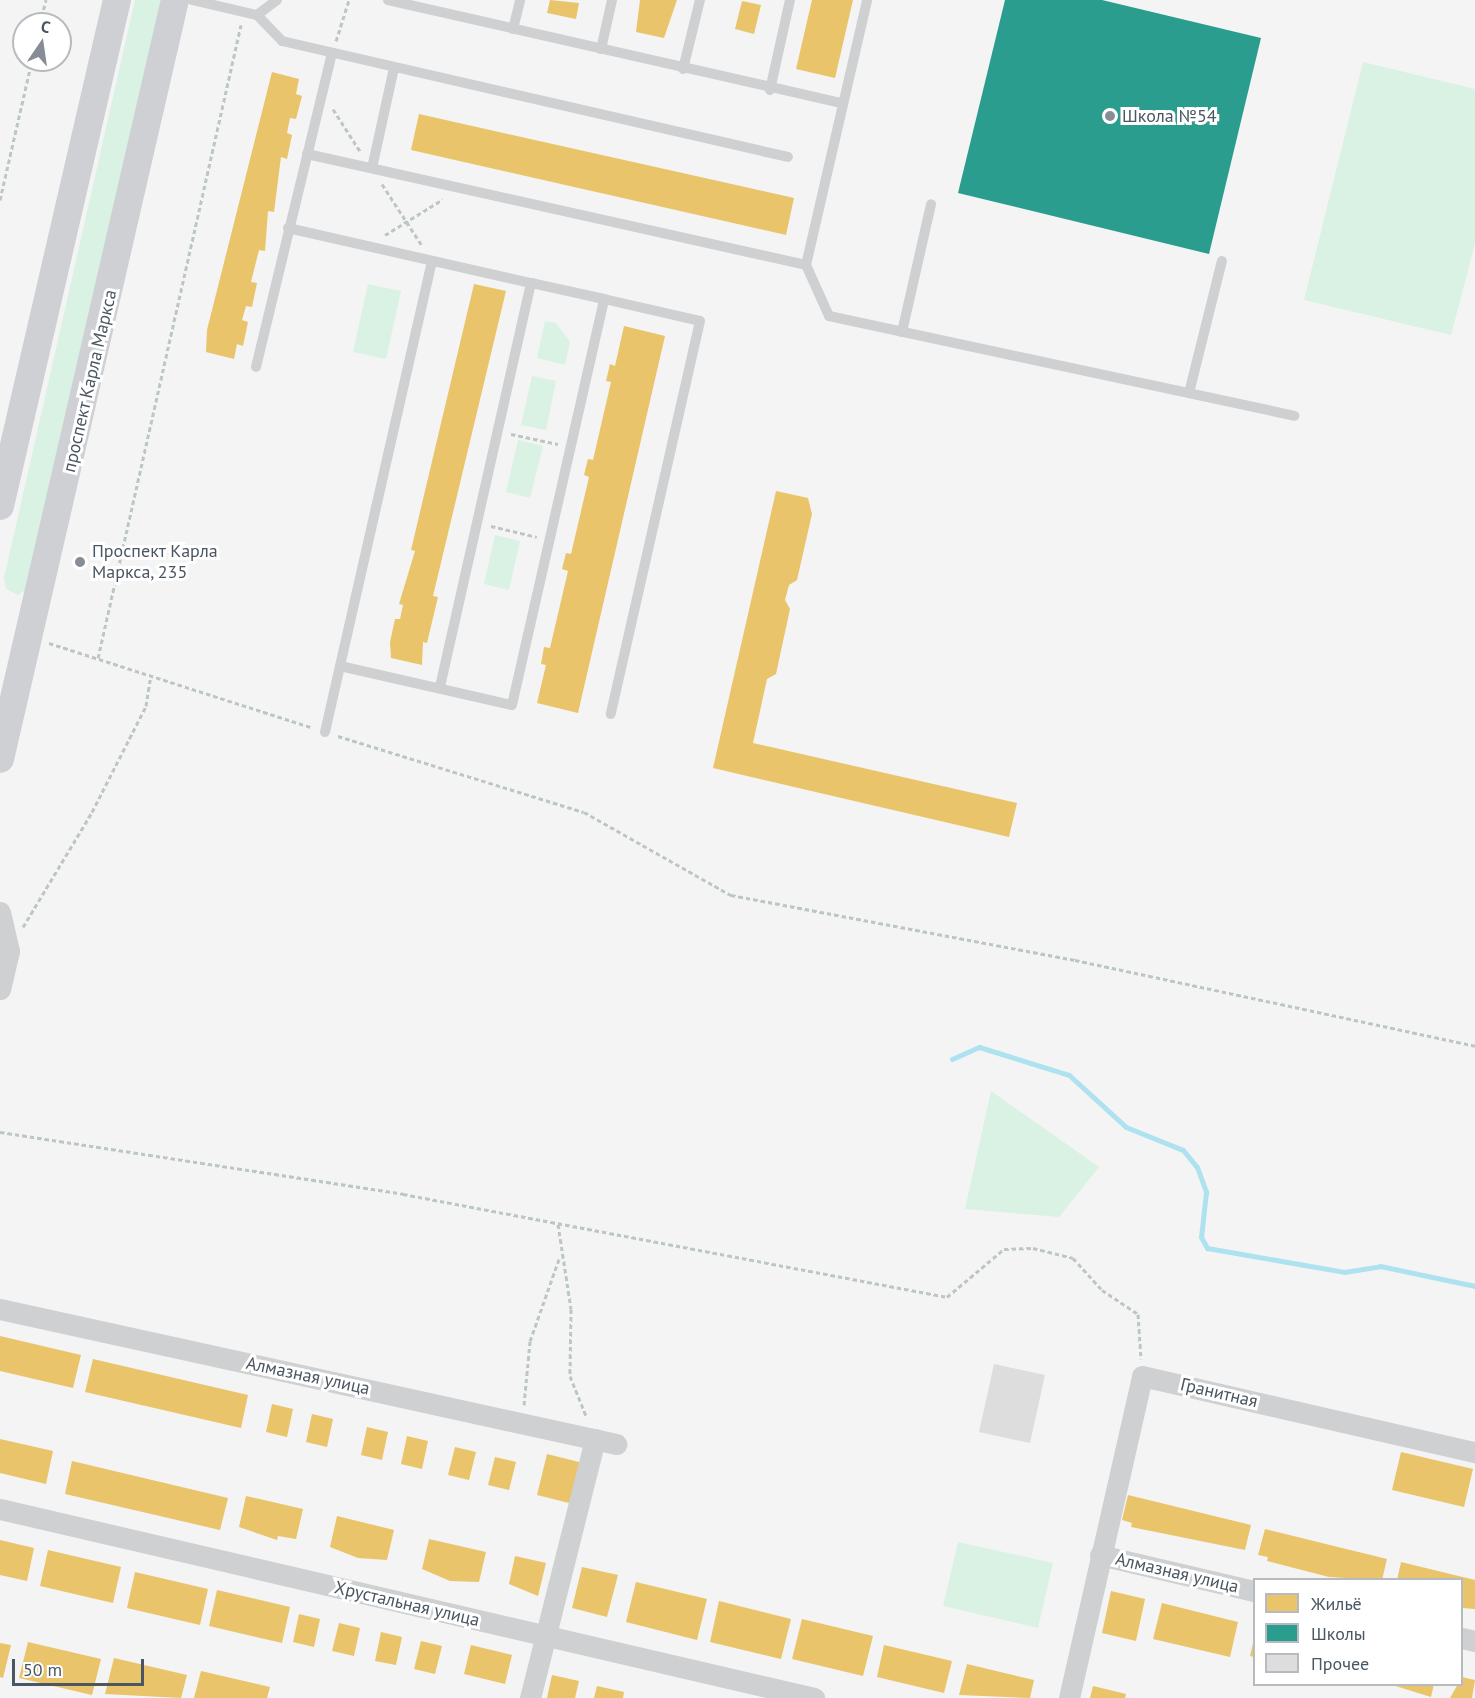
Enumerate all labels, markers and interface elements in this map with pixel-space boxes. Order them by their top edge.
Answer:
north arrow [12,12,72,72]
text: С [39,16,52,37]
place label: Школа №54 [1122,105,1217,127]
marker: Школа №54 [1103,109,1117,123]
street label: проспект Карла Маркса [58,287,122,475]
place label: Проспект Карла Маркса, 235 [92,541,218,584]
marker: Проспект Карла Маркса, 235 [73,555,87,569]
street label: Алмазная улица [244,1352,372,1400]
street label: Гранитная [1178,1374,1260,1412]
street label: Алмазная улица [1113,1548,1241,1598]
street label: Хрустальная улица [332,1577,482,1631]
legend [1253,1578,1463,1686]
text: Жильё [1311,1592,1362,1615]
text: Школы [1311,1622,1366,1645]
scale bar [15,1647,147,1685]
text: Прочее [1311,1652,1369,1675]
text: 50 m [23,1658,62,1681]

